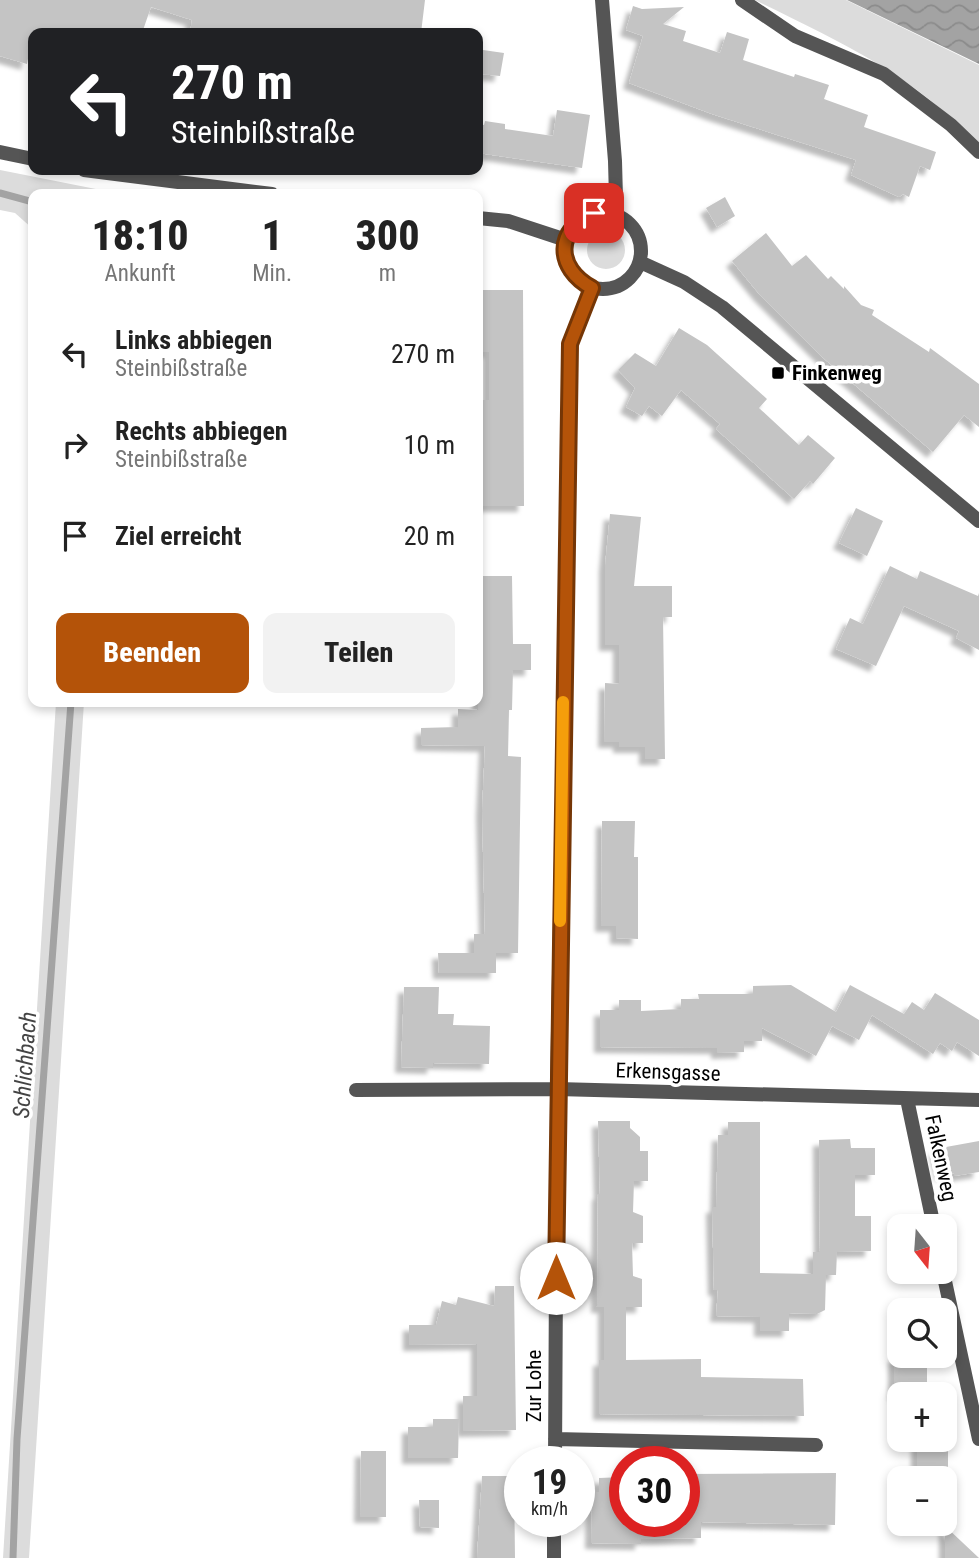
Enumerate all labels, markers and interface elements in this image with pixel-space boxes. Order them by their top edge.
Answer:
text: 270 m [171,54,293,111]
icon: left [56,56,147,147]
text: Steinbißstraße [171,113,355,151]
pin [564,183,624,243]
icon: arrive [575,194,613,232]
text: 18:10 [91,211,189,260]
text: 1 [261,211,283,260]
text: 300 [355,211,420,260]
text: Ankunft [105,260,176,287]
text: Min. [252,260,292,287]
text: m [379,260,396,287]
text: Links abbiegen [115,325,272,355]
icon: left [56,335,94,373]
text: 270 m [391,339,455,369]
text: Steinbißstraße [115,355,247,382]
place label: Finkenweg [792,361,882,385]
marker: Finkenweg [770,365,786,381]
text: Rechts abbiegen [115,416,288,446]
icon: right [56,426,94,464]
text: 10 m [404,430,455,460]
text: Steinbißstraße [115,446,247,473]
icon: arrive [56,517,94,555]
text: Ziel erreicht [115,521,241,551]
text: 20 m [404,521,455,551]
button: Beenden [56,613,249,693]
button: Teilen [263,613,455,693]
water label: Schlichbach [8,1011,42,1119]
street label: Erkensgasse [615,1058,721,1086]
street label: Falkenweg [920,1113,962,1203]
north arrow [887,1214,957,1284]
map controls [887,1214,957,1536]
position arrow [519,1241,593,1315]
button: search [887,1298,957,1368]
street label: Zur Lohe [522,1350,546,1422]
button: + [887,1382,957,1452]
speed limit sign: 30 [609,1446,700,1537]
text: 19 [532,1462,567,1503]
button: − [887,1466,957,1536]
text: km/h [531,1498,568,1519]

